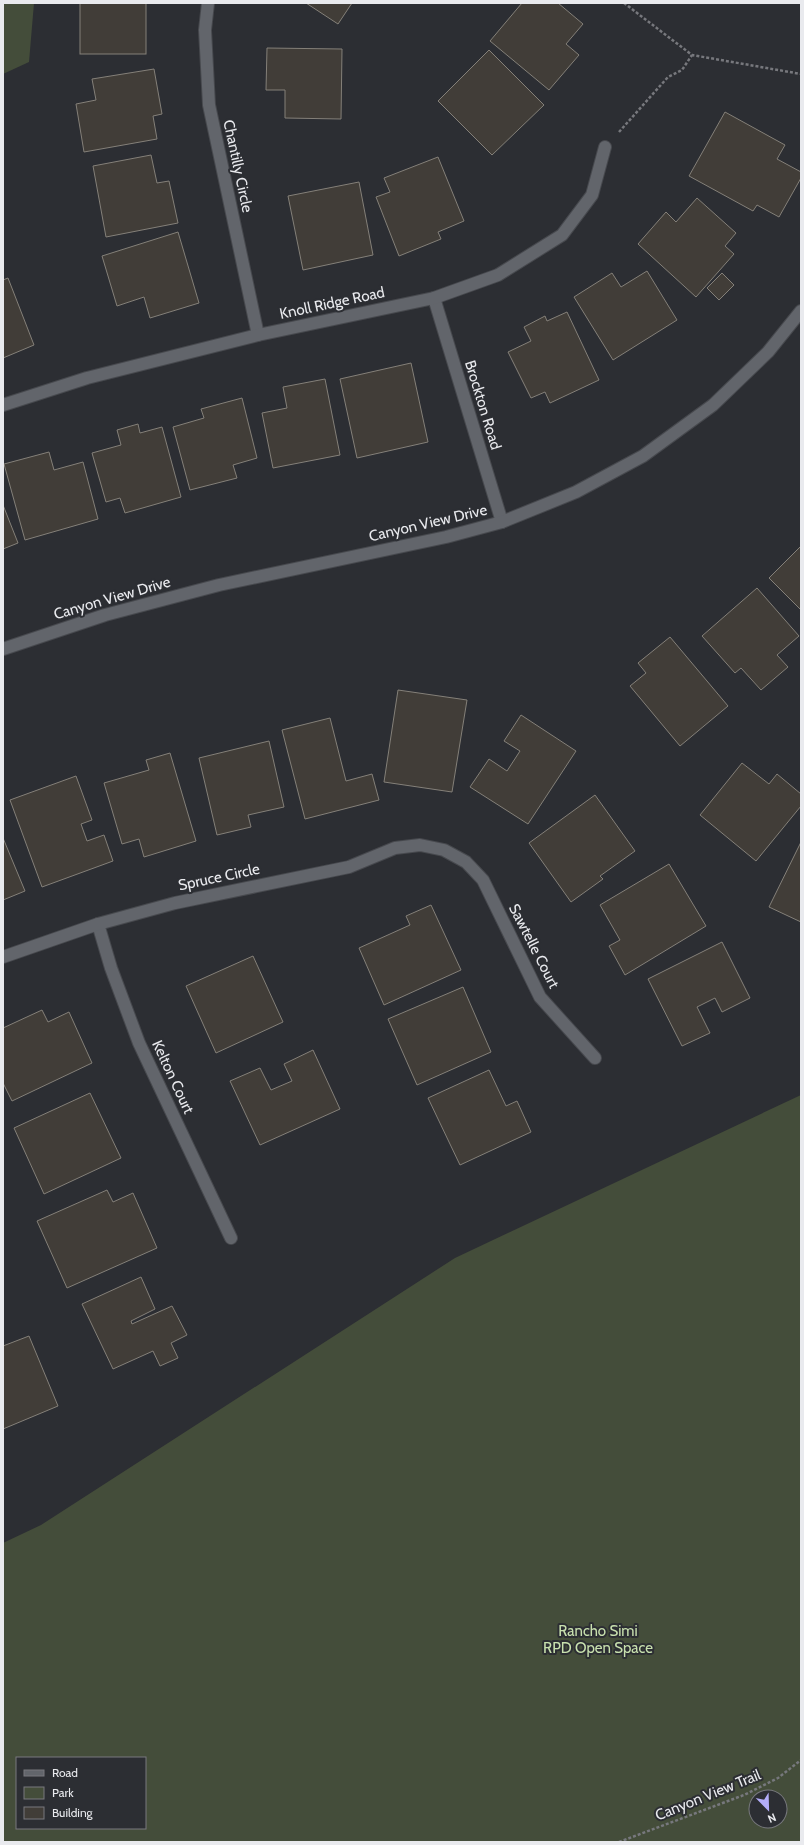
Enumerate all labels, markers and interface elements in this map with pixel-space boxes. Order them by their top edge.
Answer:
street label: Chantilly Circle [219,118,257,214]
street label: Knoll Ridge Road [278,283,386,323]
street label: Brockton Road [461,358,505,452]
street label: Canyon View Drive [367,501,489,545]
street label: Canyon View Drive [52,573,173,623]
street label: Spruce Circle [177,860,262,894]
street label: Sawtelle Court [505,901,563,991]
street label: Kelton Court [148,1037,198,1117]
park label: Rancho Simi RPD Open Space [543,1622,653,1657]
legend [16,1757,146,1829]
text: Road [52,1765,78,1780]
street label: Canyon View Trail [653,1765,764,1824]
text: Park [52,1785,74,1800]
north arrow [748,1789,788,1829]
text: Building [52,1805,94,1820]
text: N [766,1810,778,1826]

